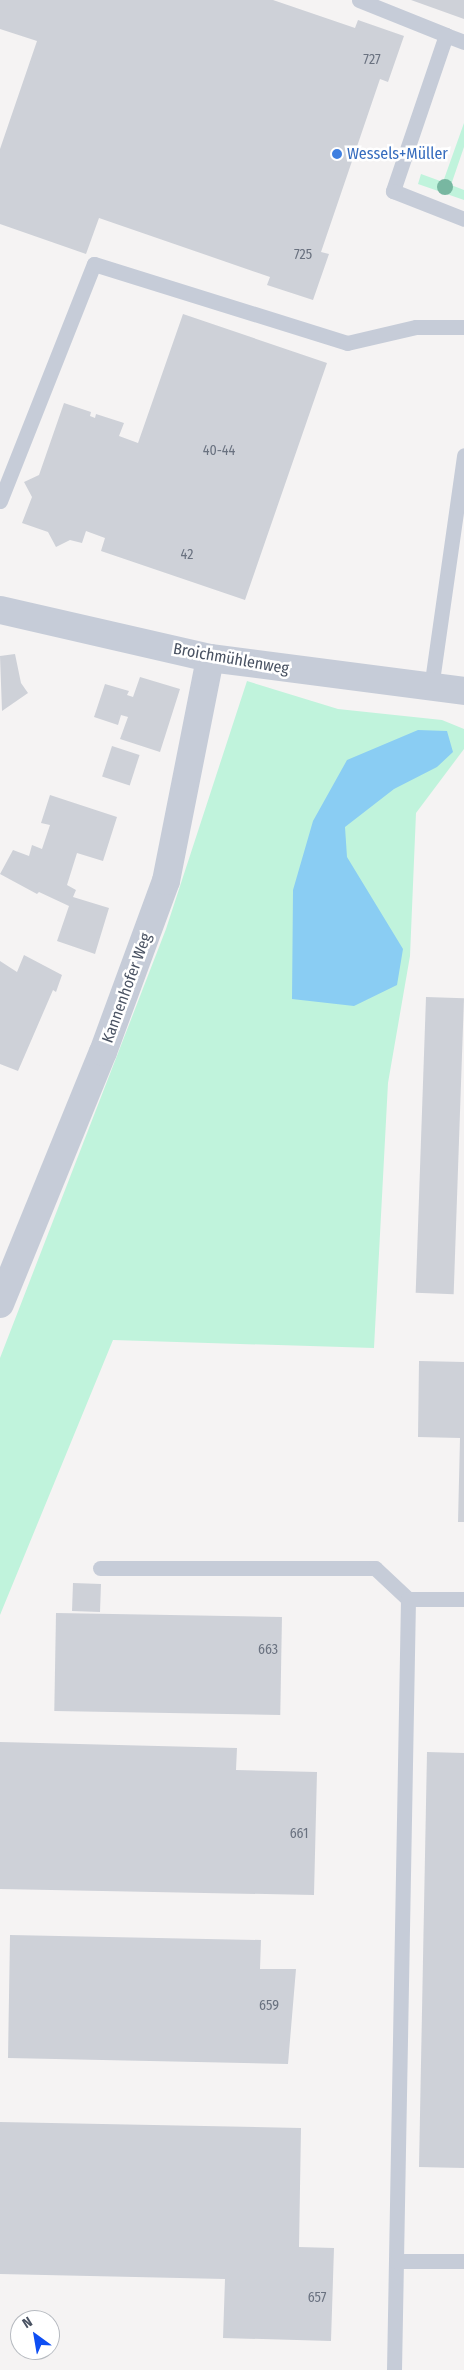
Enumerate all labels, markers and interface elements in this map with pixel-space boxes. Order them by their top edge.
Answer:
house number: 727 [363,52,381,68]
place label: Wessels+Müller [347,144,448,164]
marker: Wessels+Müller [331,148,343,160]
house number: 725 [294,247,312,263]
house number: 40-44 [203,443,235,459]
house number: 42 [181,547,193,563]
street label: Broichmühlenweg [172,639,290,679]
street label: Kannenhofer Weg [98,930,156,1046]
house number: 663 [258,1642,278,1658]
house number: 661 [290,1826,308,1842]
house number: 659 [259,1998,279,2014]
house number: 657 [308,2290,326,2306]
north arrow [10,2310,60,2360]
text: N [19,2313,35,2332]

